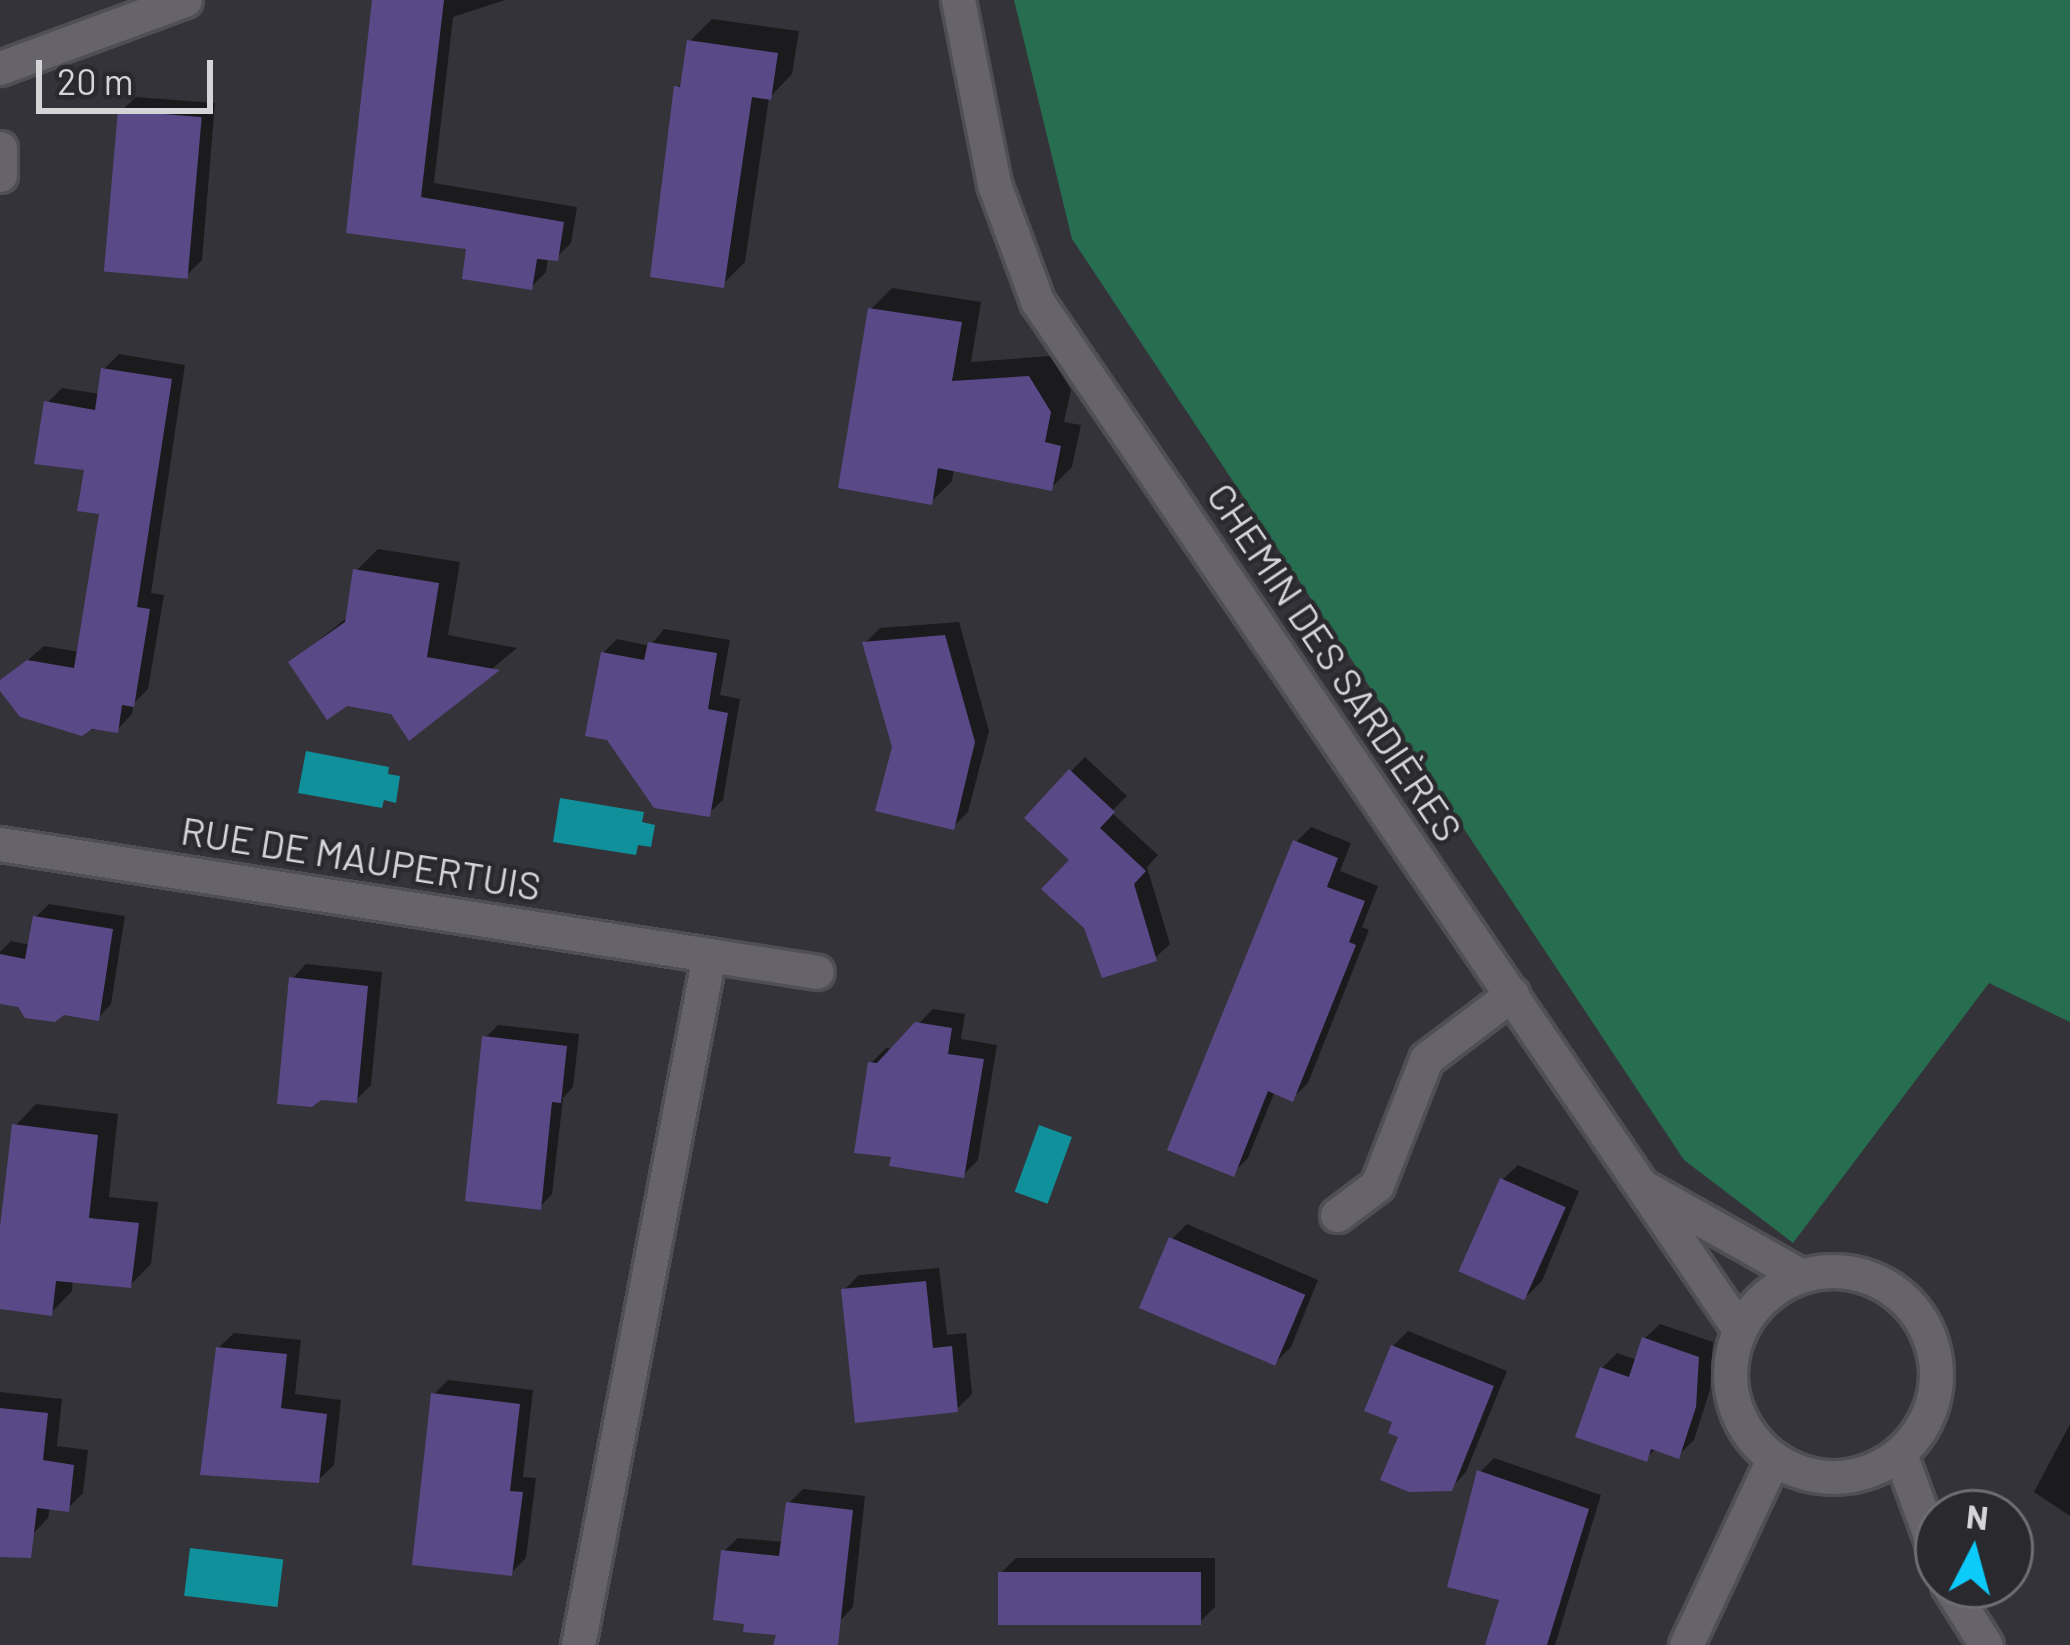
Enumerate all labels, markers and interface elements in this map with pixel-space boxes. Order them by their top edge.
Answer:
scale bar [42,36,219,110]
text: 20 m [57,59,134,102]
street label: CHEMIN DES SARDIÈRES [1198,474,1472,850]
street label: RUE DE MAUPERTUIS [178,806,544,910]
north arrow [1914,1489,2034,1609]
text: N [1964,1495,1990,1537]

